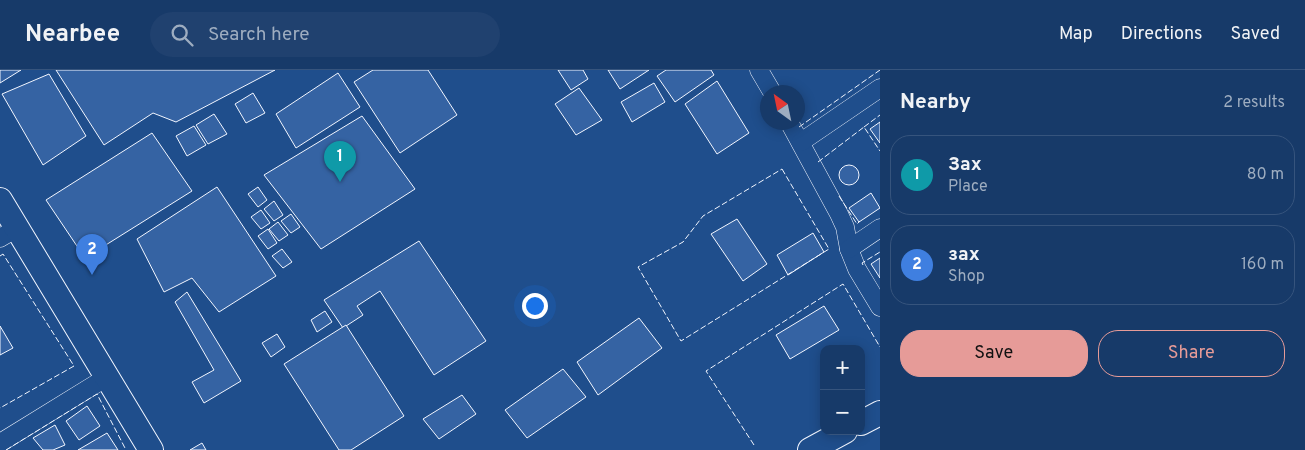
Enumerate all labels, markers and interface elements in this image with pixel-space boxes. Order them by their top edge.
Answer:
search box [150,12,500,57]
text: Nearbee [25,20,120,50]
icon: search [168,21,196,49]
text: Search here [208,23,310,47]
text: Map [1059,23,1093,46]
text: Directions [1121,23,1203,46]
text: Saved [1231,23,1280,46]
north arrow [760,85,805,130]
text: Nearby [900,89,971,116]
text: 2 results [1223,93,1285,113]
pin: 1 [324,141,356,182]
text: Зах [948,153,982,177]
text: 1 [914,165,920,185]
text: 80 m [1247,165,1284,185]
text: Place [948,177,988,197]
pin: 2 [76,234,108,275]
text: зах [948,243,980,267]
text: 2 [912,255,922,275]
text: 160 m [1241,255,1284,275]
text: Shop [948,267,985,287]
your location [522,293,548,319]
button: Save [900,330,1088,377]
button: Share [1098,330,1285,377]
map controls [820,345,865,435]
button: + [820,345,865,390]
button: − [820,390,865,435]

